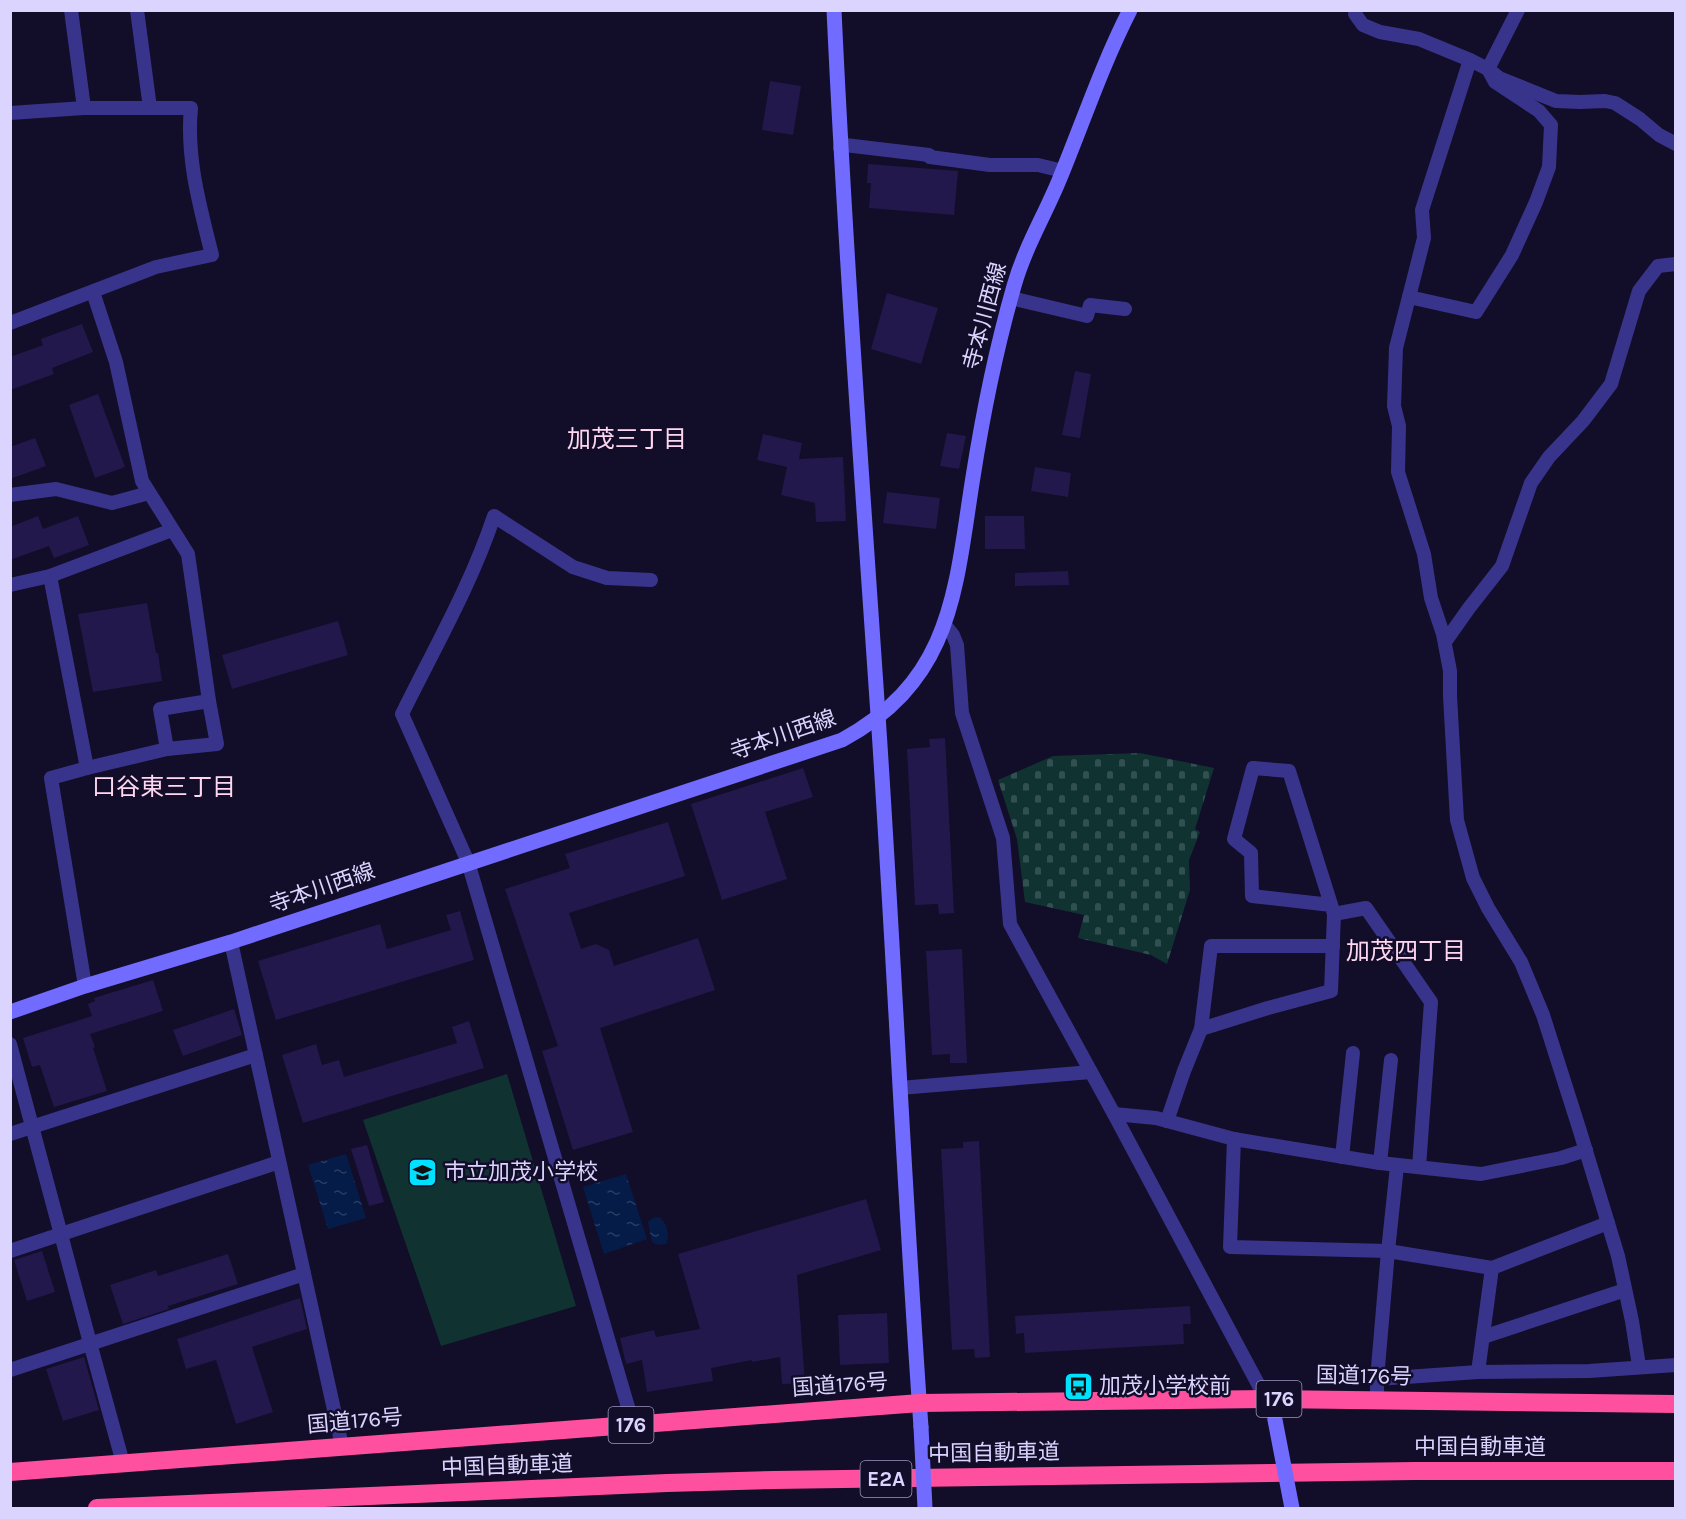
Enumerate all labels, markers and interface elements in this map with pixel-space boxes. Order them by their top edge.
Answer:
street label: 寺本川西線 [958,260,1012,372]
district label: 加茂三丁目 [567,425,687,453]
street label: 寺本川西線 [727,705,839,765]
district label: 口谷東三丁目 [92,773,236,801]
street label: 寺本川西線 [266,858,378,918]
district label: 加茂四丁目 [1346,937,1466,965]
school or university icon: 市立加茂小学校 [407,1156,439,1188]
place label: 市立加茂小学校 [444,1159,598,1185]
street label: 国道176号 [1316,1362,1412,1390]
street label: 国道176号 [791,1369,889,1401]
bus stop icon: 加茂小学校前 [1062,1370,1094,1402]
place label: 加茂小学校前 [1099,1373,1231,1399]
road number: 176 [1256,1381,1302,1417]
street label: 国道176号 [306,1404,404,1438]
road number: 176 [608,1407,654,1443]
street label: 中国自動車道 [1414,1434,1546,1460]
street label: 中国自動車道 [928,1439,1060,1467]
street label: 中国自動車道 [441,1451,573,1481]
road number: E2A [860,1461,912,1497]

